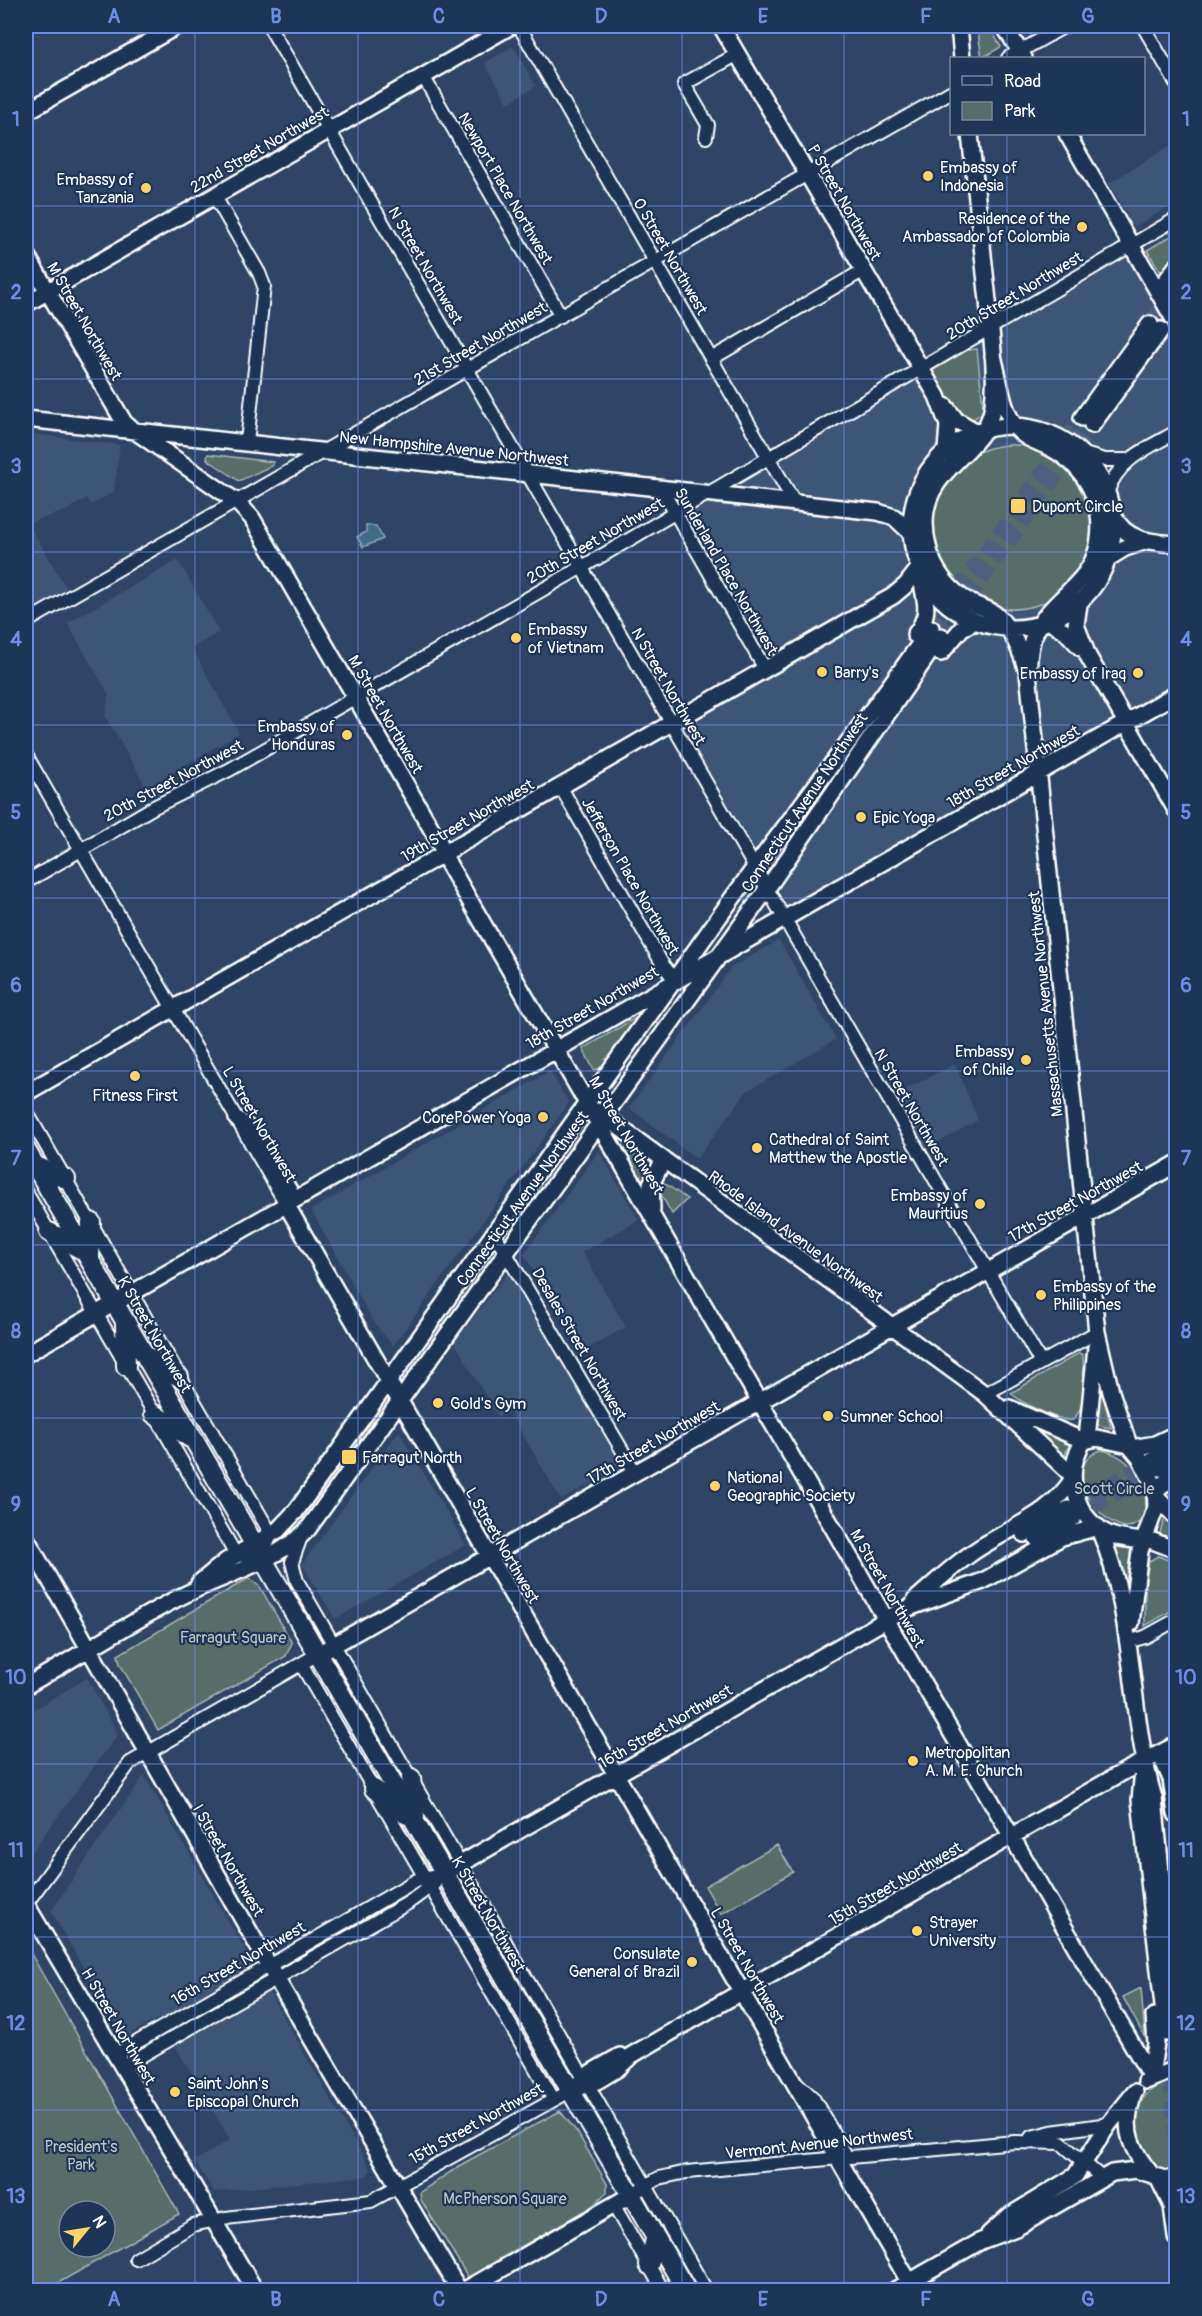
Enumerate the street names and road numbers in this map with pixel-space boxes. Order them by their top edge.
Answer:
street label: 22nd Street Northwest [187,102,333,198]
street label: Newport Place Northwest [453,109,557,269]
street label: P Street Northwest [803,141,886,264]
street label: O Street Northwest [629,194,712,319]
street label: N Street Northwest [383,203,467,328]
street label: 20th Street Northwest [943,247,1087,344]
street label: M Street Northwest [42,259,126,385]
street label: 21st Street Northwest [410,297,551,390]
street label: New Hampshire Avenue Northwest [338,427,570,471]
street label: Sunderland Place Northwest [670,484,783,659]
street label: 20th Street Northwest [523,493,668,588]
street label: N Street Northwest [626,624,710,749]
street label: M Street Northwest [343,652,427,778]
street label: Connecticut Avenue Northwest [737,709,873,896]
street label: 18th Street Northwest [944,720,1084,813]
street label: 20th Street Northwest [100,735,247,826]
street label: 19th Street Northwest [397,774,538,867]
street label: Jefferson Place Northwest [577,794,684,959]
street label: Massachusetts Avenue Northwest [1024,889,1068,1118]
street label: 18th Street Northwest [523,961,663,1054]
street label: N Street Northwest [869,1045,953,1170]
street label: L Street Northwest [218,1063,301,1187]
street label: M Street Northwest [584,1073,668,1199]
street label: Connecticut Avenue Northwest [452,1107,593,1290]
street label: 17th Street Northwest [1005,1156,1147,1247]
street label: Rhode Island Avenue Northwest [704,1167,887,1307]
street label: Desales Street Northwest [527,1265,631,1425]
street label: K Street Northwest [113,1273,196,1397]
street label: 17th Street Northwest [583,1396,724,1489]
street label: L Street Northwest [461,1484,544,1608]
street label: M Street Northwest [845,1526,929,1652]
street label: 16th Street Northwest [595,1680,736,1773]
street label: I Street Northwest [188,1801,269,1921]
street label: 15th Street Northwest [825,1837,966,1930]
street label: K Street Northwest [447,1853,530,1977]
street label: L Street Northwest [706,1904,789,2028]
street label: 16th Street Northwest [168,1917,309,2010]
street label: H Street Northwest [77,1964,160,2089]
street label: 15th Street Northwest [406,2078,548,2169]
street label: Vermont Avenue Northwest [724,2124,915,2164]

